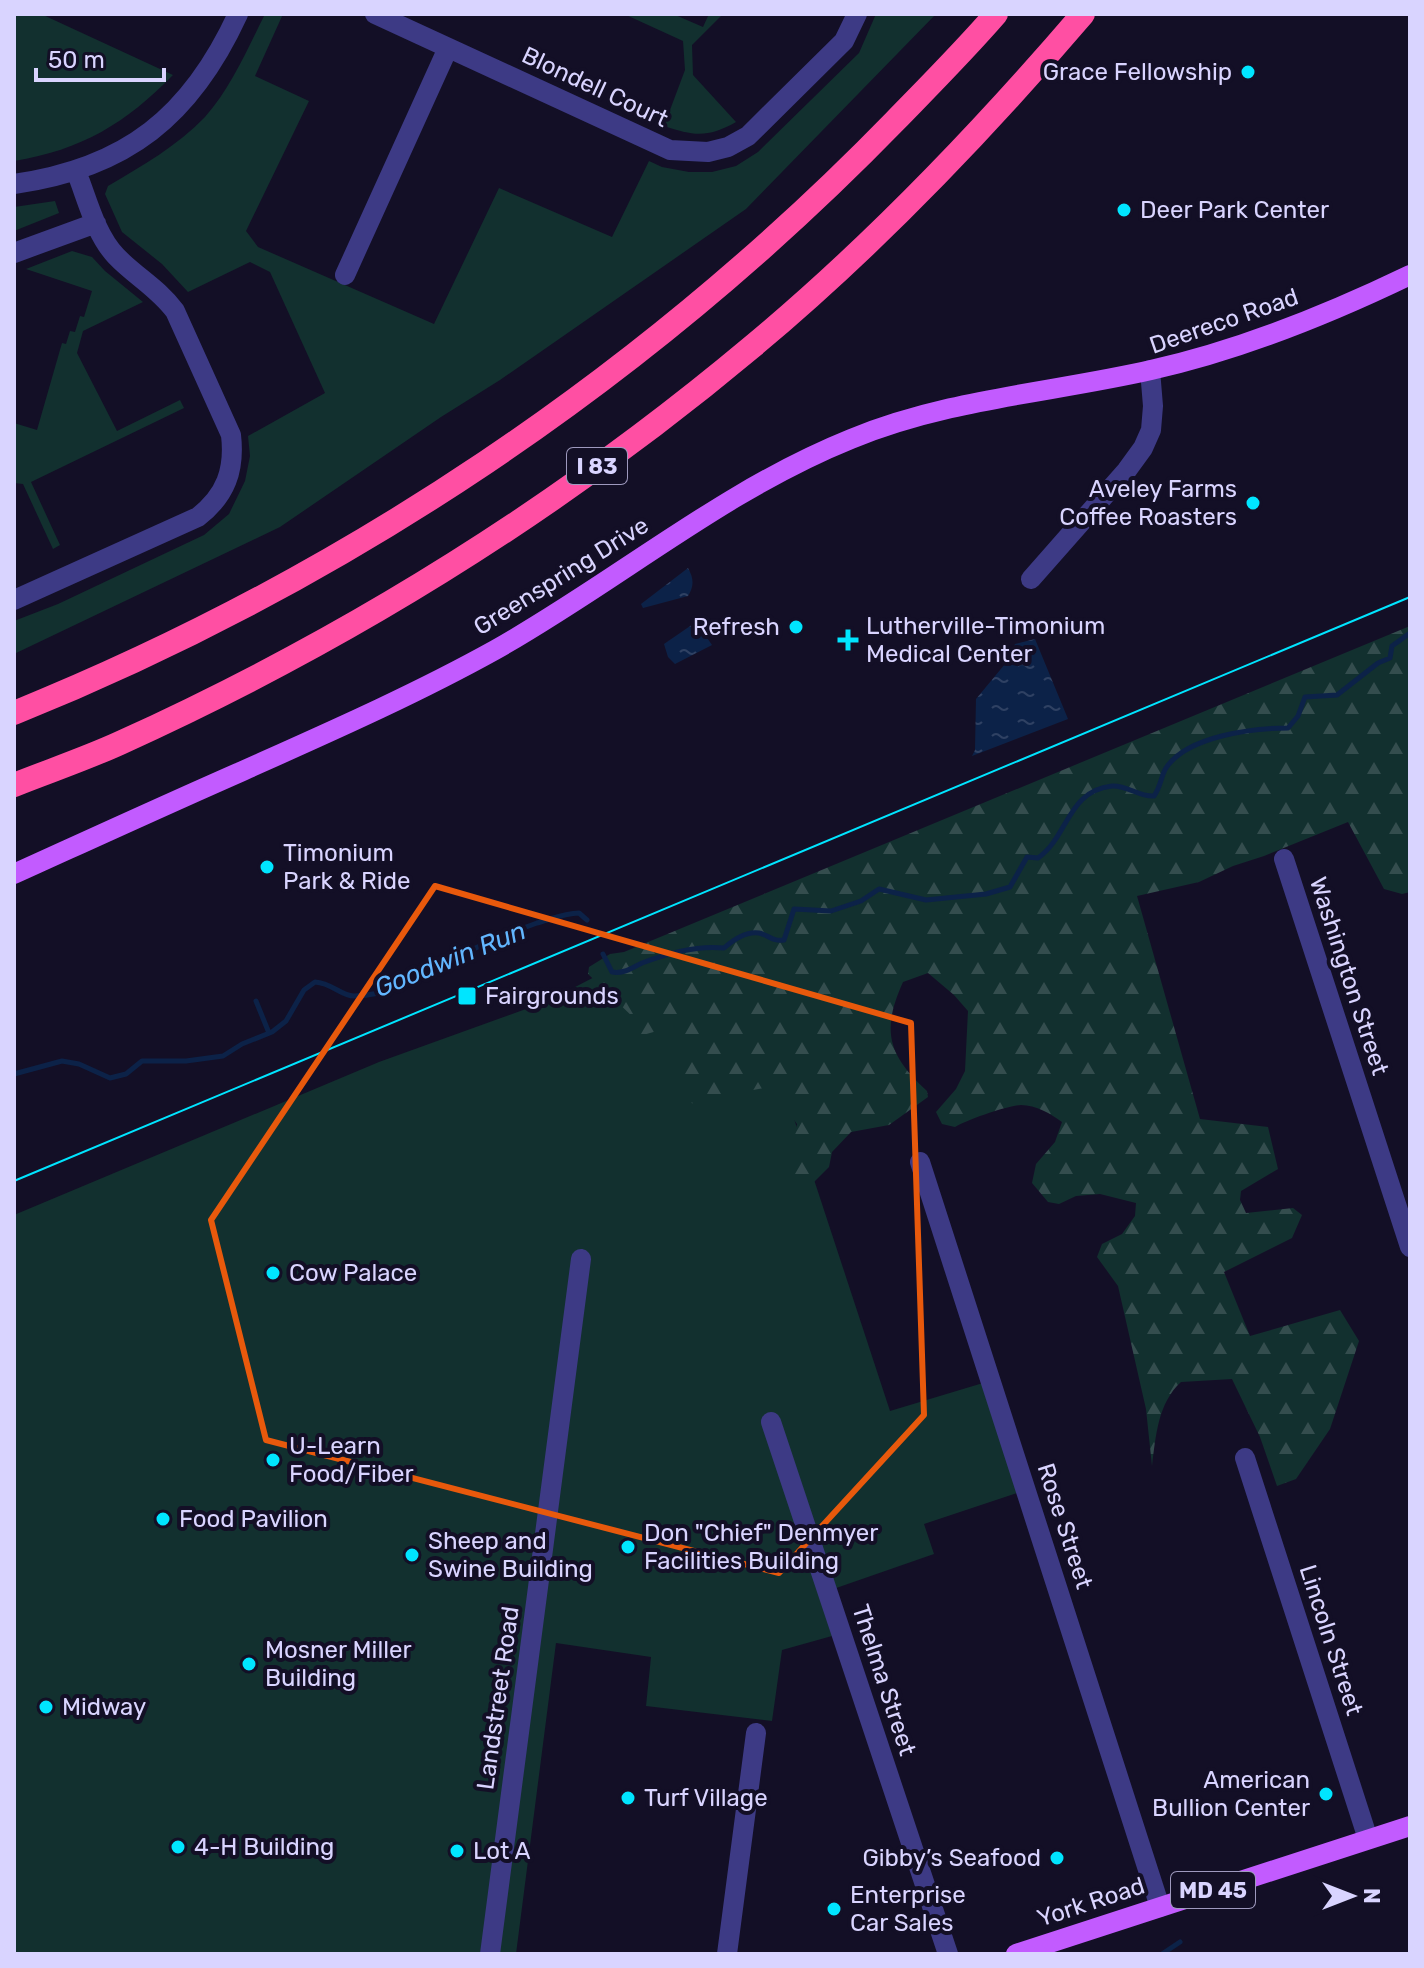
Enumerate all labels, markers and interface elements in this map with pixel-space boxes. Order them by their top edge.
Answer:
scale bar [36,32,164,82]
street label: Blondell Court [517,41,673,133]
text: 50 m [48,46,105,74]
place label: Grace Fellowship [1043,58,1232,86]
marker: Grace Fellowship [1239,63,1257,81]
place label: Deer Park Center [1140,196,1329,224]
marker: Deer Park Center [1115,201,1133,219]
street label: Deereco Road [1146,282,1302,360]
road number: I 83 [567,448,627,484]
place label: Aveley Farms Coffee Roasters [1059,475,1237,531]
marker: Aveley Farms Coffee Roasters [1244,494,1262,512]
street label: Greenspring Drive [469,511,653,641]
place label: Lutherville-Timonium Medical Center [866,612,1105,668]
place label: Refresh [693,613,780,641]
marker: Refresh [787,618,805,636]
marker: Lutherville-Timonium Medical Center [837,629,859,651]
place label: Timonium Park & Ride [283,839,410,895]
marker: Timonium Park & Ride [258,858,276,876]
street label: Washington Street [1304,873,1394,1079]
water label: Goodwin Run [370,915,531,1004]
place label: Fairgrounds [485,982,619,1010]
marker: Fairgrounds [456,985,478,1007]
place label: Cow Palace [289,1259,417,1287]
marker: Cow Palace [264,1264,282,1282]
place label: U-Learn Food/Fiber [289,1432,414,1488]
marker: U-Learn Food/Fiber [264,1451,282,1469]
street label: Rose Street [1032,1460,1098,1592]
place label: Food Pavilion [179,1505,328,1533]
marker: Food Pavilion [154,1510,172,1528]
place label: Don "Chief" Denmyer Facilities Building [644,1519,878,1575]
place label: Sheep and Swine Building [428,1527,593,1583]
marker: Don "Chief" Denmyer Facilities Building [619,1538,637,1556]
marker: Sheep and Swine Building [403,1546,421,1564]
street label: Lincoln Street [1293,1561,1369,1719]
street label: Thelma Street [846,1601,922,1759]
street label: Landstreet Road [471,1604,525,1792]
place label: Mosner Miller Building [265,1636,412,1692]
marker: Mosner Miller Building [240,1655,258,1673]
place label: Midway [62,1693,146,1721]
marker: Midway [37,1698,55,1716]
place label: American Bullion Center [1152,1766,1310,1822]
place label: Turf Village [644,1784,768,1812]
marker: American Bullion Center [1317,1785,1335,1803]
marker: Turf Village [619,1789,637,1807]
place label: 4-H Building [194,1833,334,1861]
place label: Lot A [473,1837,531,1865]
marker: 4-H Building [169,1838,187,1856]
marker: Lot A [448,1842,466,1860]
place label: Gibby’s Seafood [862,1844,1041,1872]
marker: Gibby’s Seafood [1048,1849,1066,1867]
north arrow [1312,1856,1392,1936]
street label: York Road [1034,1871,1148,1933]
road number: MD 45 [1171,1872,1255,1908]
place label: Enterprise Car Sales [850,1881,966,1937]
text: N [1358,1888,1385,1904]
marker: Enterprise Car Sales [825,1900,843,1918]

